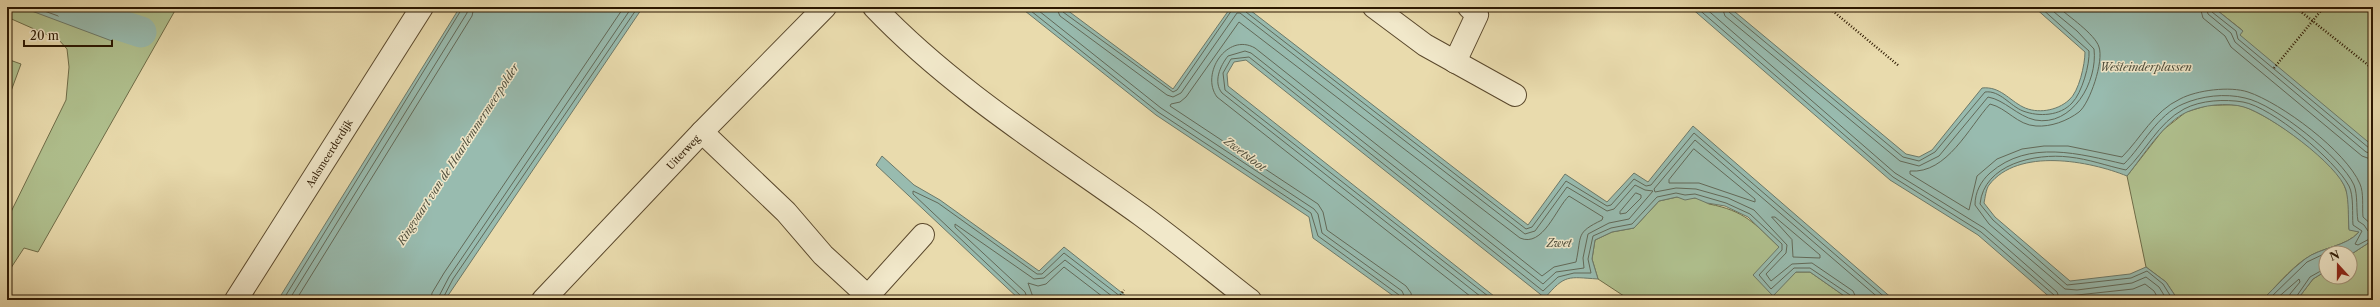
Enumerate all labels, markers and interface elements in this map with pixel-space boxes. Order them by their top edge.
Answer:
scale bar [24,22,112,48]
text: 20 m [30,28,59,43]
water label: Ringvaart van de Haarlemmermeerpolder [393,60,523,248]
water label: Westeinderplassen [2100,60,2192,74]
street label: Aalsmeerderdijk [303,116,356,191]
street label: Uiterweg [664,132,703,172]
water label: Zwetsloot [1220,133,1270,175]
water label: Zwet [1545,236,1573,250]
north arrow [2318,245,2358,285]
text: N [2327,247,2342,264]

